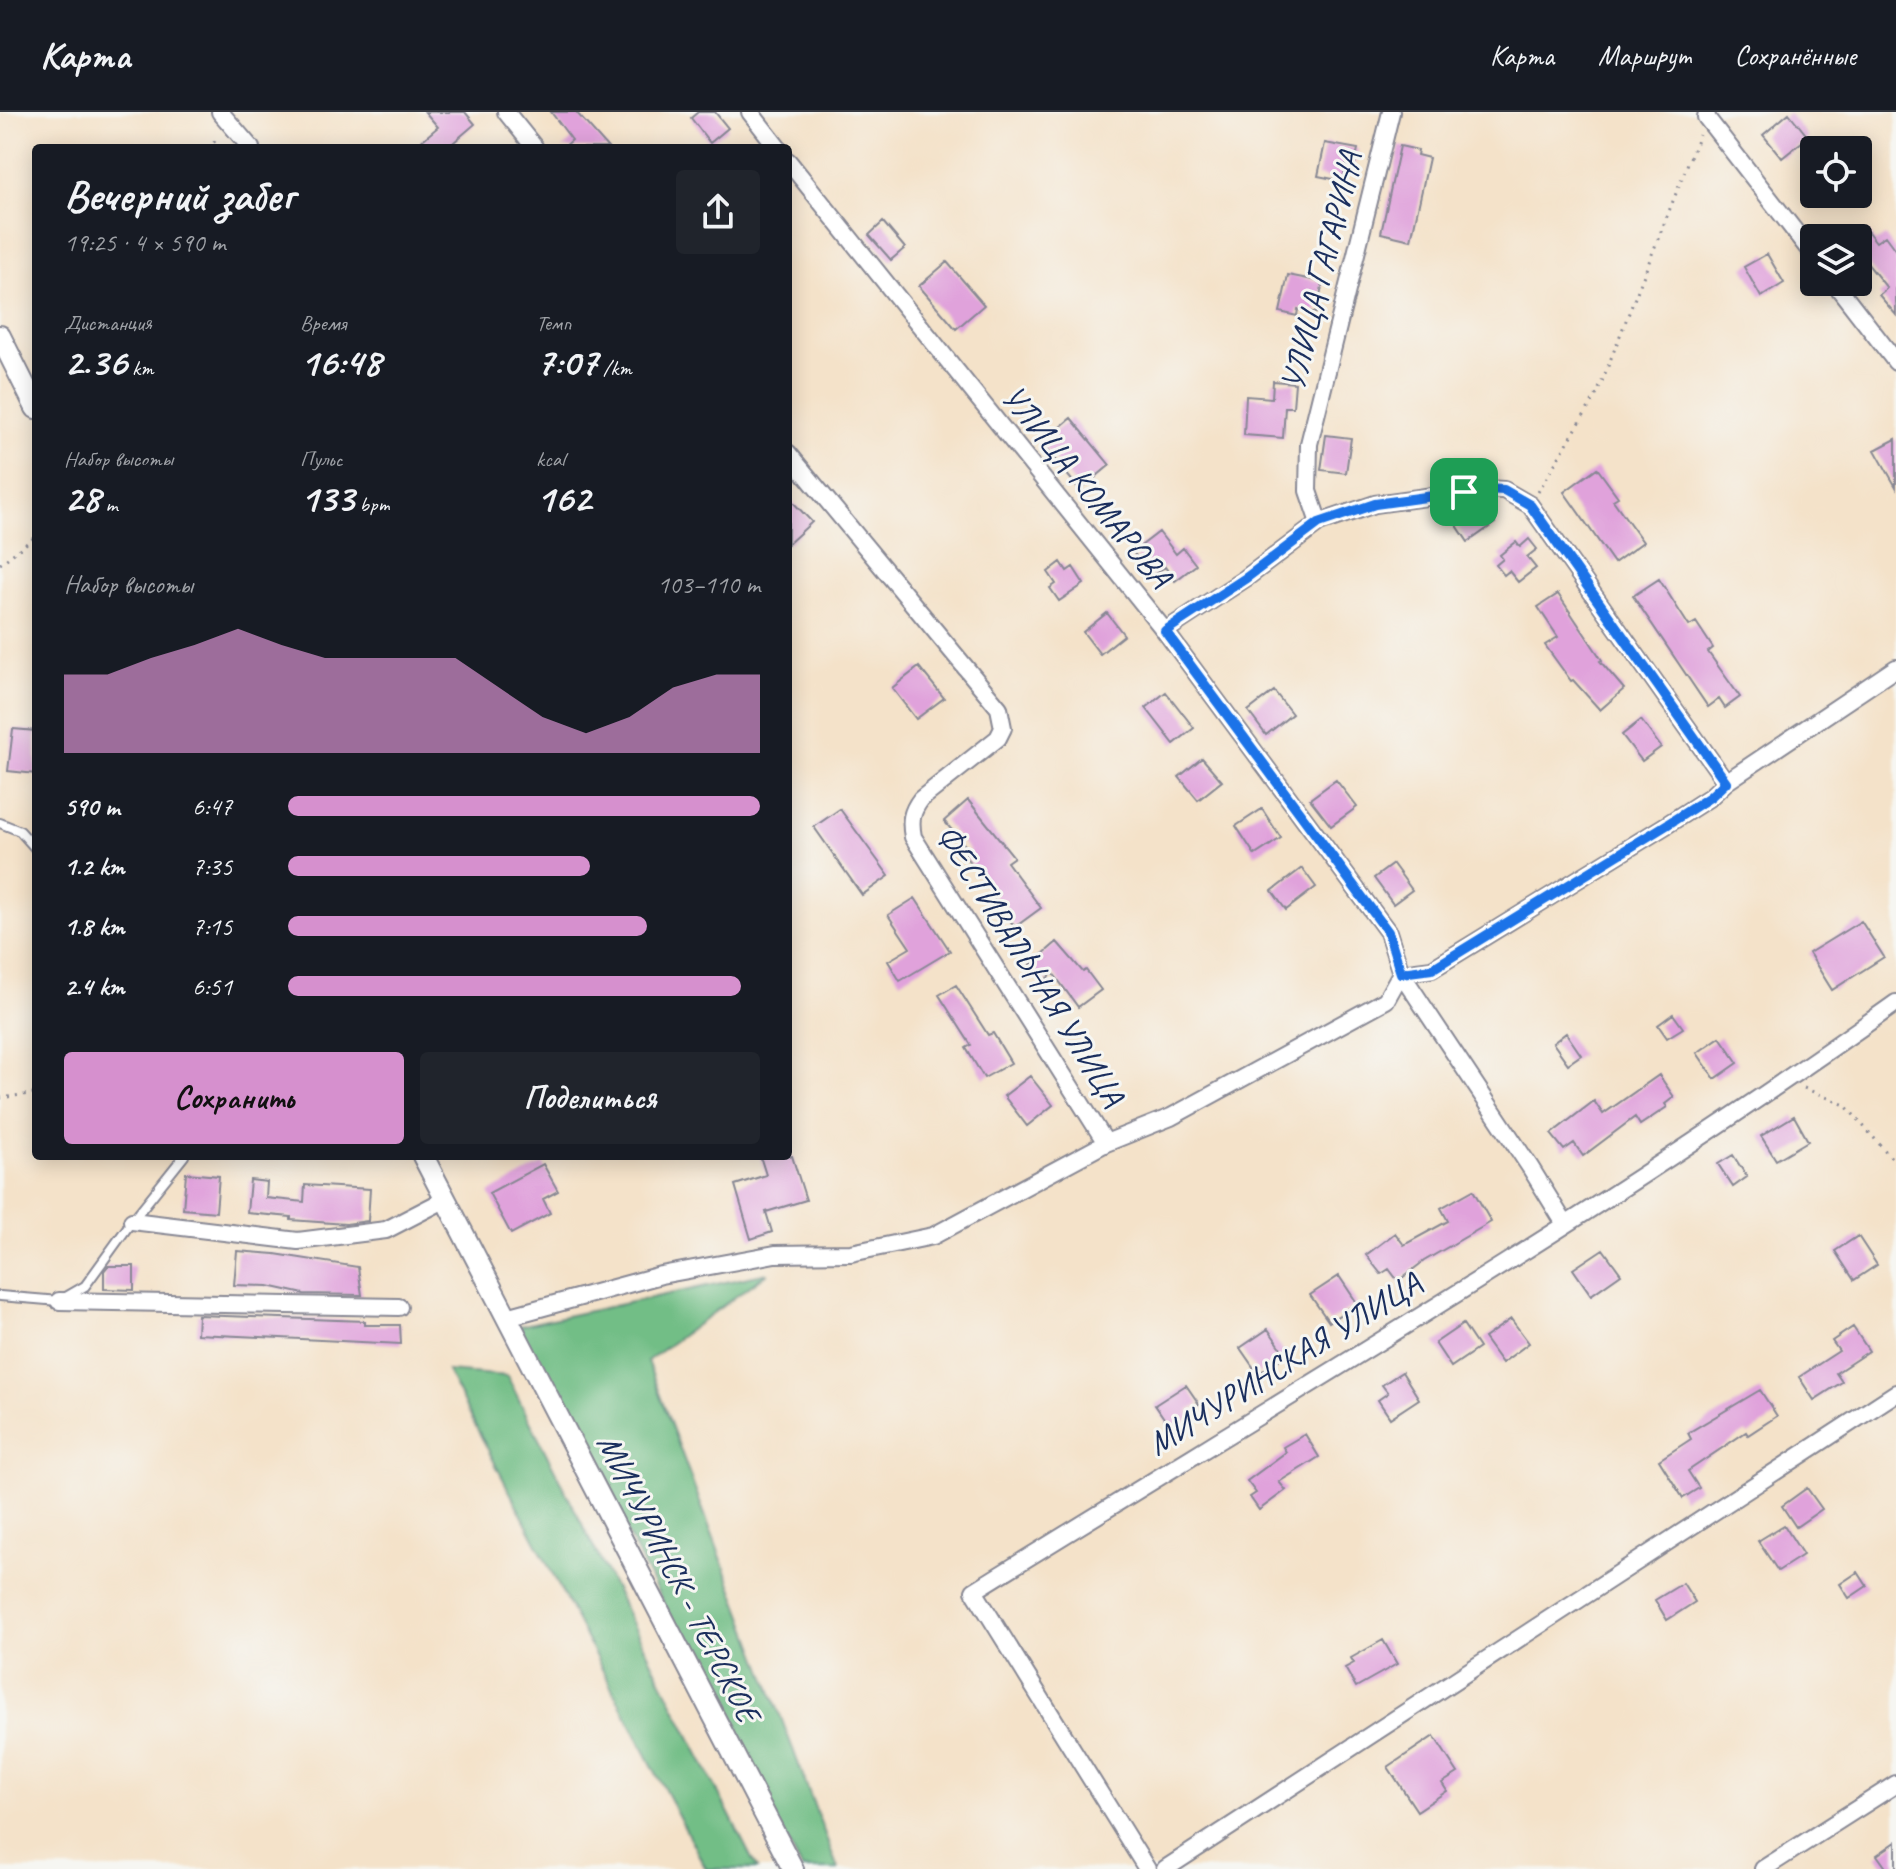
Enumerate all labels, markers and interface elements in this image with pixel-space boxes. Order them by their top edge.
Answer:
text: Карта [40,32,130,79]
text: Карта [1490,38,1554,73]
text: Маршрут [1598,38,1690,73]
text: Сохранённые [1734,38,1856,73]
map controls [1800,136,1872,296]
button: locate [1800,136,1872,208]
street label: УЛИЦА ГАГАРИНА [1271,145,1372,395]
text: Вечерний забег [64,168,294,223]
button: share [676,170,760,254]
button: layers [1800,224,1872,296]
text: 19:25 · 4 × 590 m [64,226,225,259]
text: Дистанция [64,309,152,337]
text: Время [300,309,346,337]
text: Темп [536,309,571,337]
text: 2.36 [64,337,127,387]
text: 16:48 [300,337,381,387]
text: 7:07 [536,337,598,387]
text: km [127,354,154,382]
text: /km [598,354,632,382]
street label: УЛИЦА КОМАРОВА [992,376,1183,598]
text: Набор высоты [64,445,173,473]
text: Пульс [300,445,342,473]
text: kcal [536,445,565,473]
pin [1430,458,1498,526]
icon: arrive [1442,470,1486,514]
text: 28 [64,473,100,523]
text: 133 [300,473,354,523]
text: 162 [536,473,591,523]
text: m [100,490,118,518]
text: bpm [354,490,390,518]
text: Набор высоты [64,568,193,601]
text: 103–110 m [657,568,760,601]
text: 590 m [64,790,119,823]
text: 6:47 [192,790,232,823]
street label: ФЕСТИВАЛЬНАЯ УЛИЦА [927,816,1136,1114]
text: 1.2 km [64,850,124,883]
text: 7:35 [192,850,232,883]
text: 1.8 km [64,910,124,943]
text: 7:15 [192,910,232,943]
text: 2.4 km [64,970,124,1003]
text: 6:51 [192,970,232,1003]
button: Сохранить [64,1052,404,1144]
button: Поделиться [420,1052,760,1144]
street label: МИЧУРИНСКАЯ УЛИЦА [1139,1261,1430,1465]
street label: МИЧУРИНСК - ТЕРСКОЕ [588,1427,772,1733]

